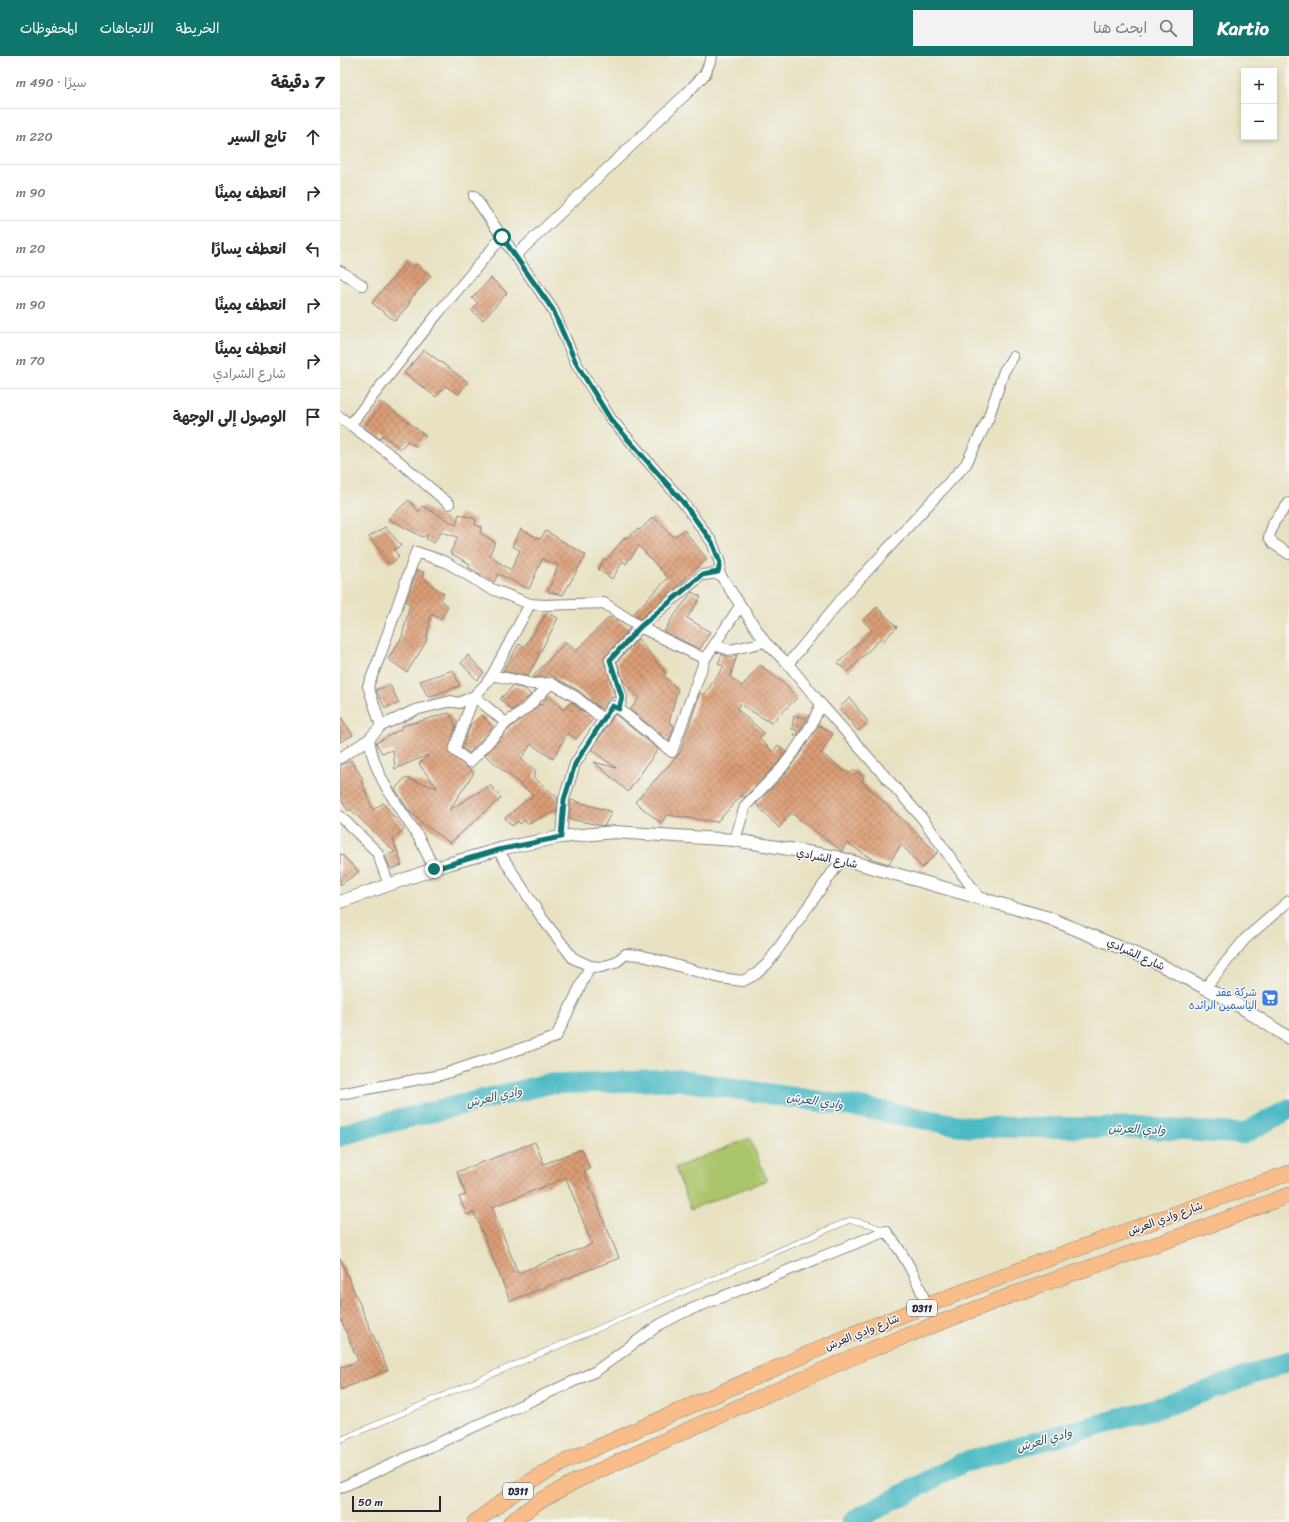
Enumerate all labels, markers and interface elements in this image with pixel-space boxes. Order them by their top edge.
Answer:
search box [913,10,1193,46]
text: Kartio [1217,12,1269,45]
text: ابحث هنا [1093,15,1147,41]
text: المحفوظات [20,16,78,41]
text: الاتجاهات [100,16,154,41]
text: الخريطة [176,16,219,41]
icon: search [1157,17,1179,39]
text: 7 دقيقة [271,67,324,97]
map controls [1241,68,1277,140]
button: + [1241,68,1277,104]
text: سيرًا · 490 m [16,71,87,94]
button: − [1241,104,1277,140]
text: تابع السير [229,124,286,150]
text: 220 m [16,125,53,148]
icon: ahead [302,126,324,148]
text: انعطف يمينًا [215,180,286,206]
text: 90 m [16,181,46,204]
icon: right [302,182,324,204]
route start [493,228,511,246]
text: انعطف يسارًا [211,236,286,262]
text: 20 m [16,237,45,260]
icon: left [302,238,324,260]
text: انعطف يمينًا [215,292,286,318]
text: 90 m [16,293,46,316]
icon: right [302,294,324,316]
text: انعطف يمينًا [215,336,286,362]
text: 70 m [16,349,45,372]
icon: right [302,350,324,372]
text: شارع الشرادي [213,362,286,385]
text: الوصول إلى الوجهة [173,404,286,430]
icon: arrive [302,406,324,428]
street label: شارع الشرادي [795,843,859,874]
route end [425,860,443,878]
street label: شارع الشرادي [1104,933,1168,976]
place label: شرکة عقد الیاسمین الرائدہ [1189,983,1257,1015]
supermarket icon: شرکة عقد الیاسمین الرائدہ [1260,988,1280,1008]
water label: وادي العرش [464,1080,525,1114]
water label: وادي العرش [785,1086,845,1116]
water label: وادي العرش [1108,1117,1166,1141]
street label: شارع وادي العرش [1125,1196,1206,1241]
road number: D311 [907,1300,937,1316]
street label: شارع وادي العرش [822,1309,902,1356]
water label: وادي العرش [1014,1421,1075,1458]
road number: D311 [503,1483,533,1499]
text: 50 m [358,1493,383,1512]
scale bar [352,1494,441,1513]

